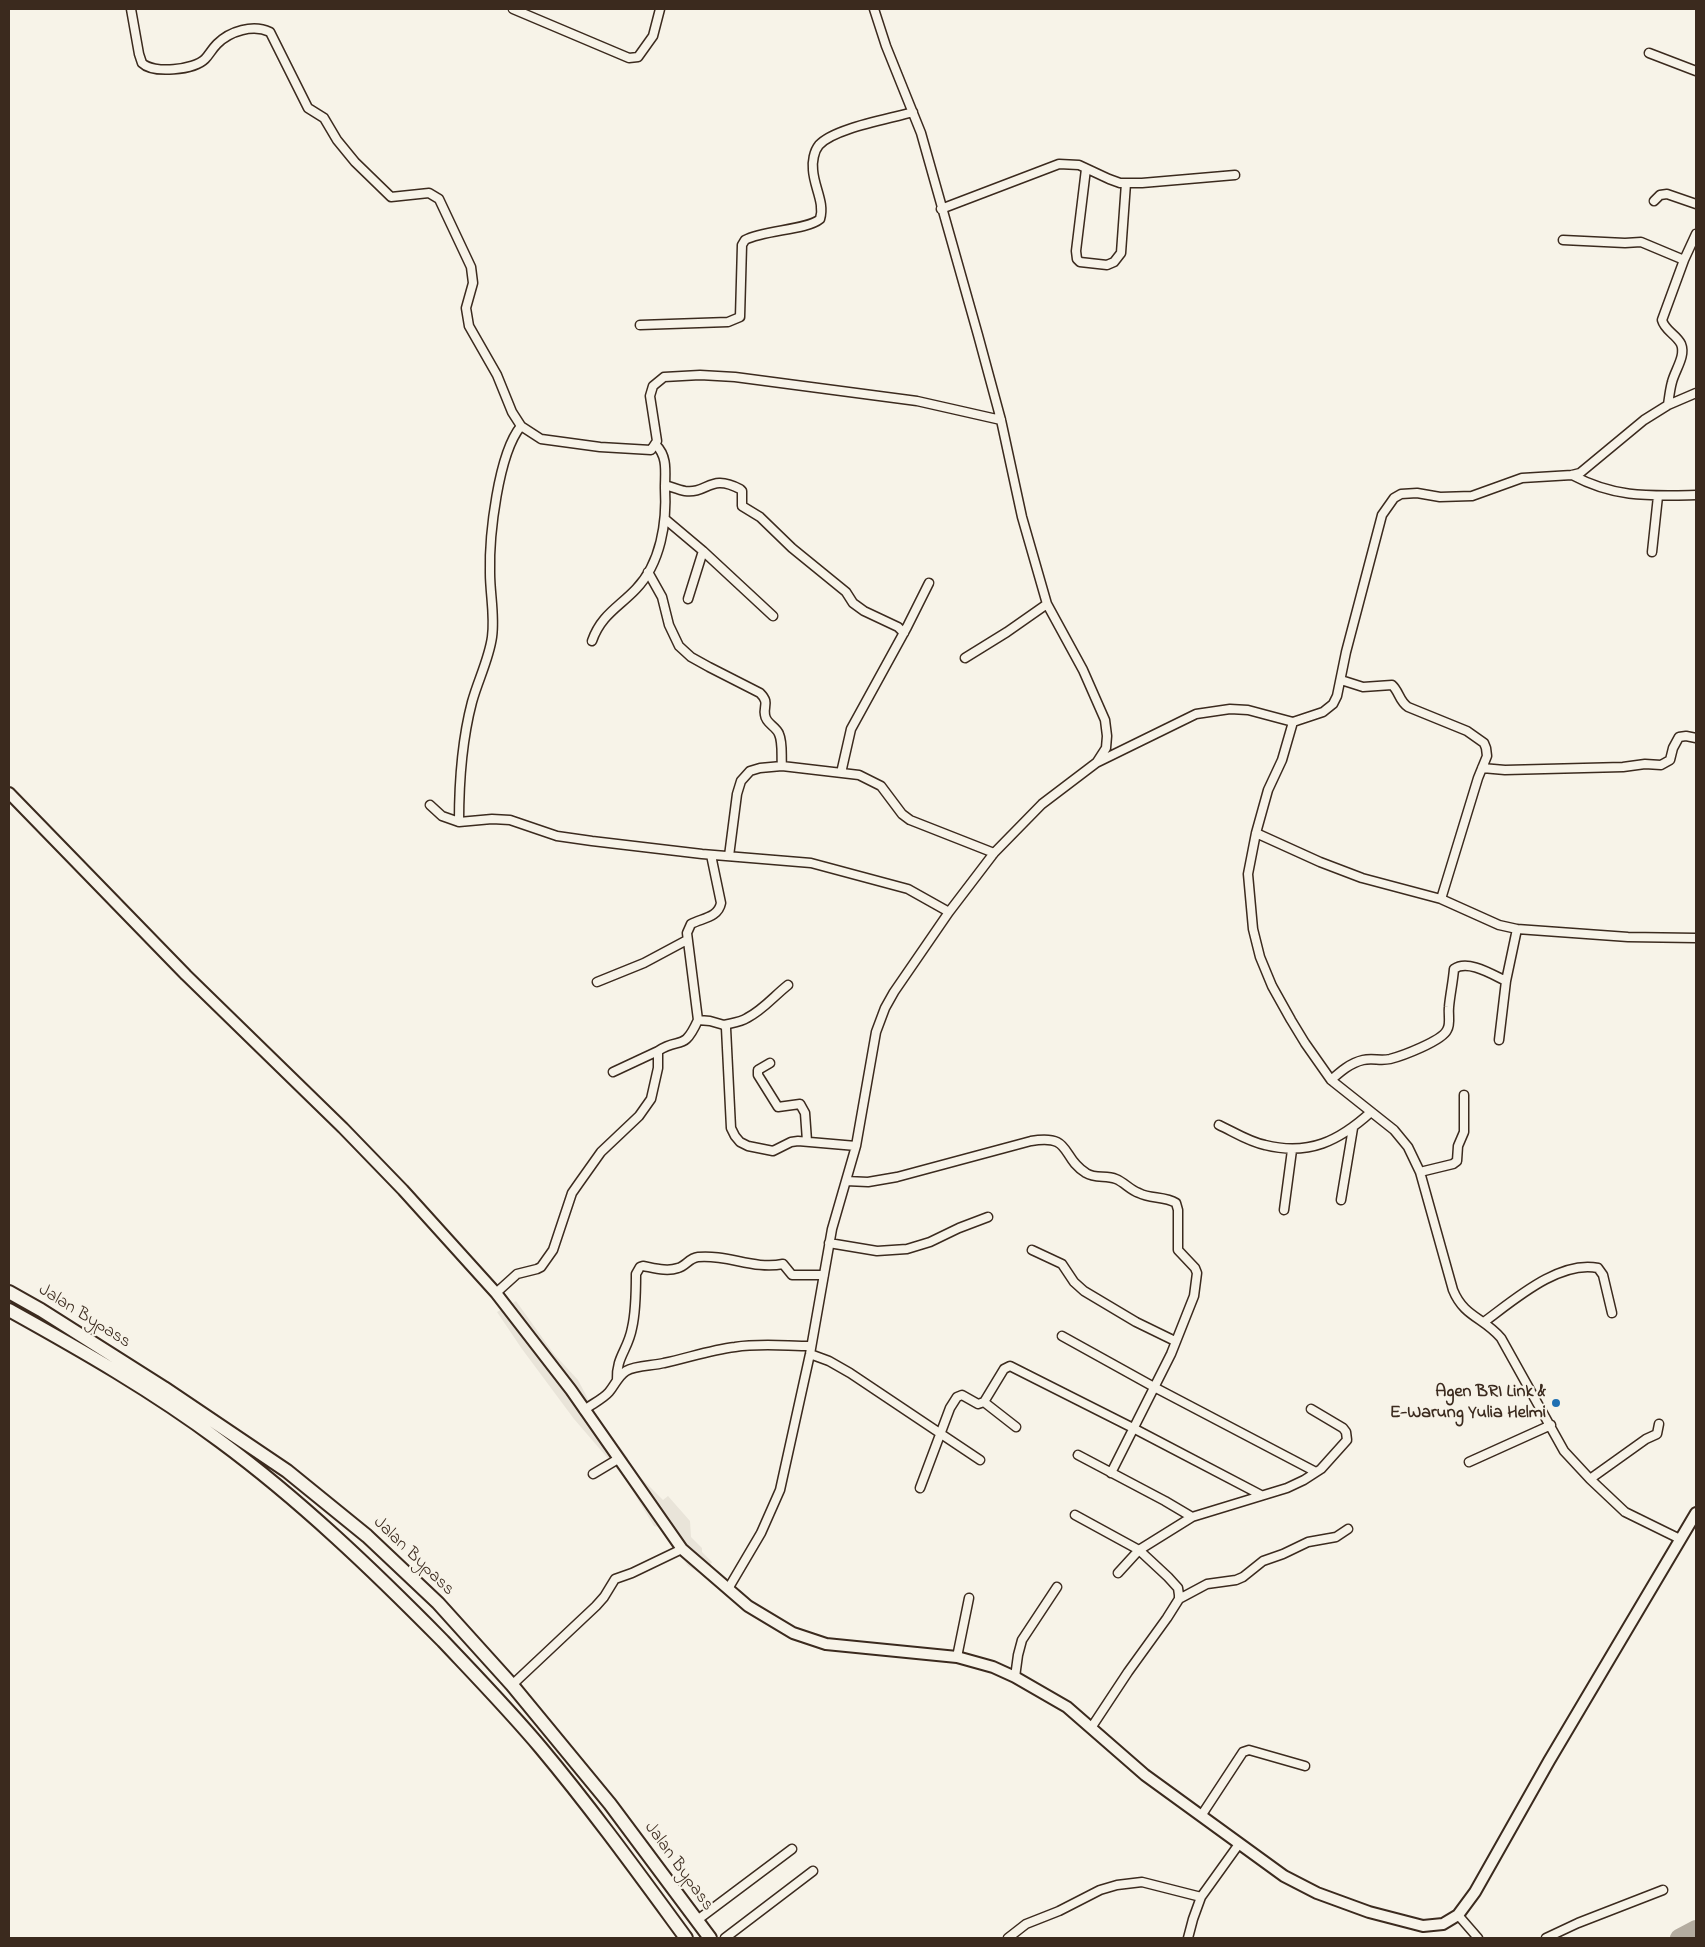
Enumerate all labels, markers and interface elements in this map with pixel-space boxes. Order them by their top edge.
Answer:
street label: Jalan Bypass [34,1280,134,1354]
place label: Agen BRI Link & E-Warung Yulia Helmi [1390,1382,1546,1425]
marker: Agen BRI Link & E-Warung Yulia Helmi [1550,1397,1562,1409]
street label: Jalan Bypass [368,1513,458,1601]
street label: Jalan Bypass [639,1818,717,1916]

